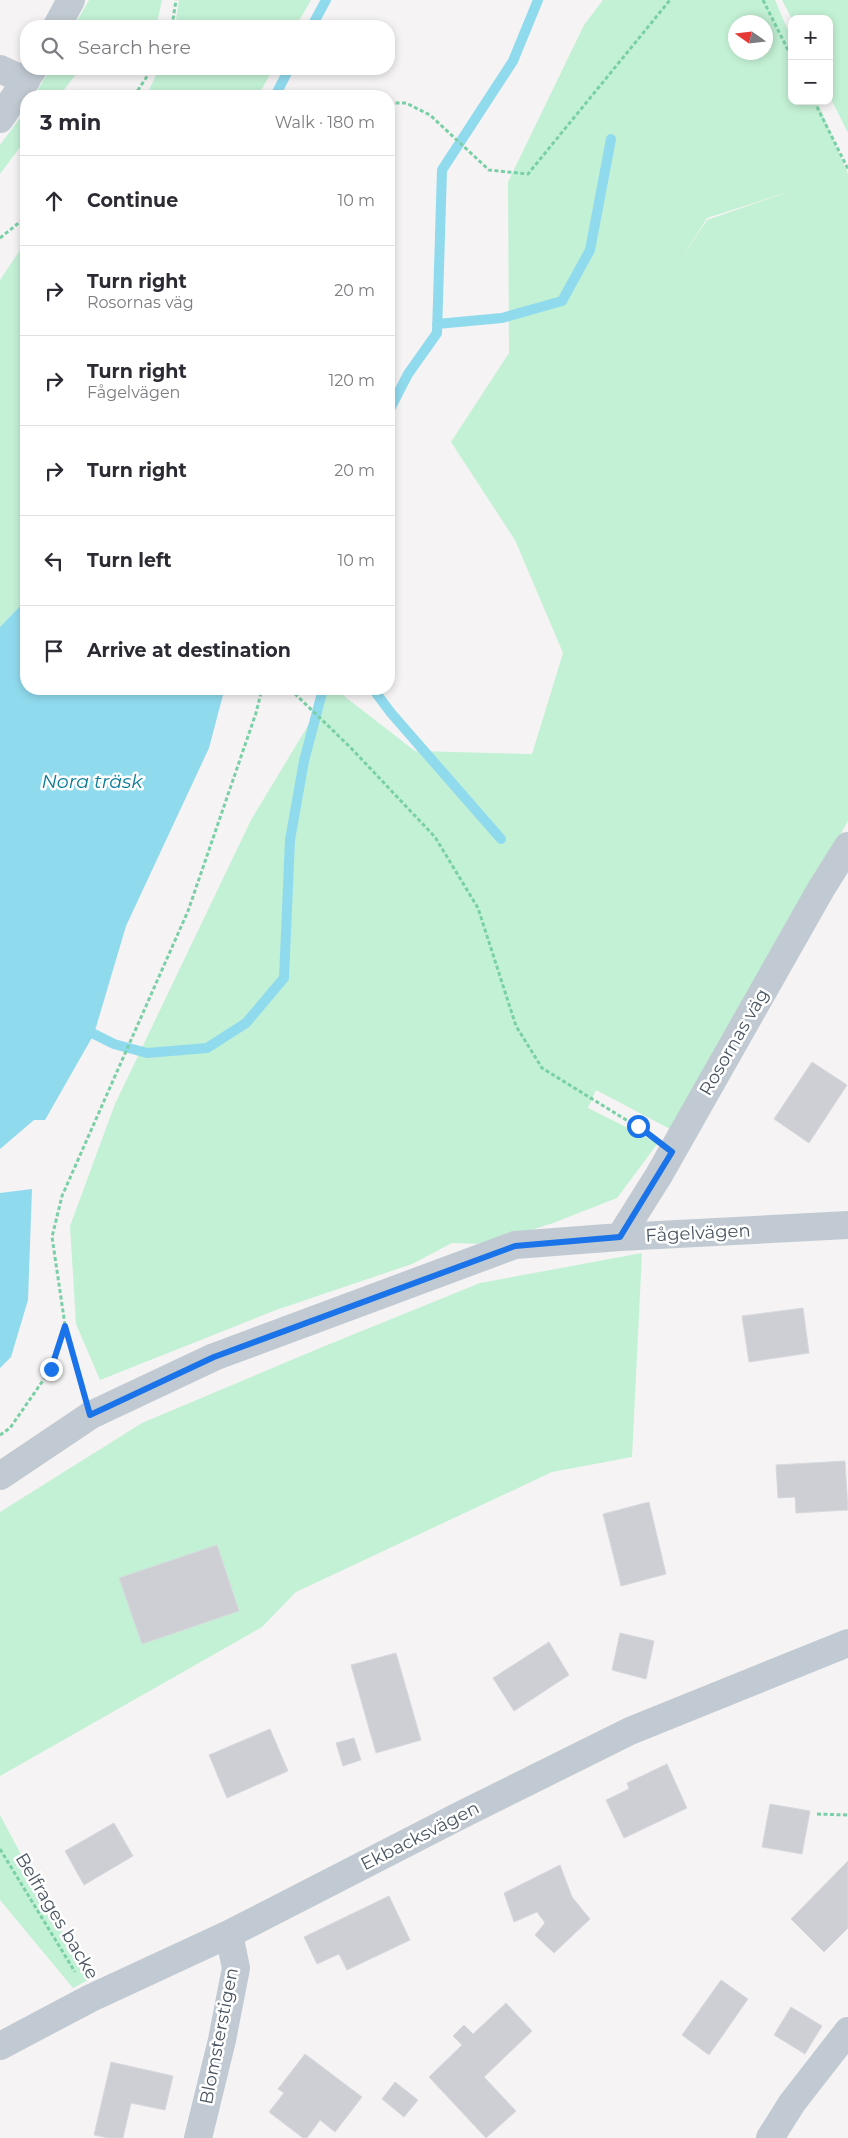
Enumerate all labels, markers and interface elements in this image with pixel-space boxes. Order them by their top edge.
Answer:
north arrow [728,15,773,60]
map controls [788,15,833,105]
button: + [788,15,833,60]
search box [20,20,395,75]
icon: search [38,34,66,62]
text: Search here [78,36,191,59]
button: − [788,60,833,105]
text: 3 min [40,110,101,135]
text: Walk · 180 m [275,113,375,132]
icon: ahead [40,187,68,215]
text: Continue [87,189,178,212]
text: 10 m [337,191,375,210]
text: Turn right [87,270,187,293]
icon: right [40,277,68,305]
text: 20 m [334,281,375,300]
text: Rosornas väg [87,293,194,312]
text: Turn right [87,360,187,383]
icon: right [40,367,68,395]
text: 120 m [328,371,375,390]
text: Fågelvägen [87,383,180,402]
icon: right [40,457,68,485]
text: Turn right [87,459,187,482]
text: 20 m [334,461,375,480]
icon: left [40,547,68,575]
text: Turn left [87,549,172,572]
text: 10 m [337,551,375,570]
icon: arrive [40,637,68,665]
text: Arrive at destination [87,639,291,662]
water label: Nora träsk [41,770,143,793]
street label: Rosornas väg [694,984,774,1100]
route start [627,1115,650,1138]
street label: Fågelvägen [645,1219,751,1247]
route end [40,1358,63,1381]
street label: Ekbacksvägen [357,1797,483,1875]
street label: Belfrages backe [11,1849,103,1983]
street label: Blomsterstigen [195,1966,243,2106]

